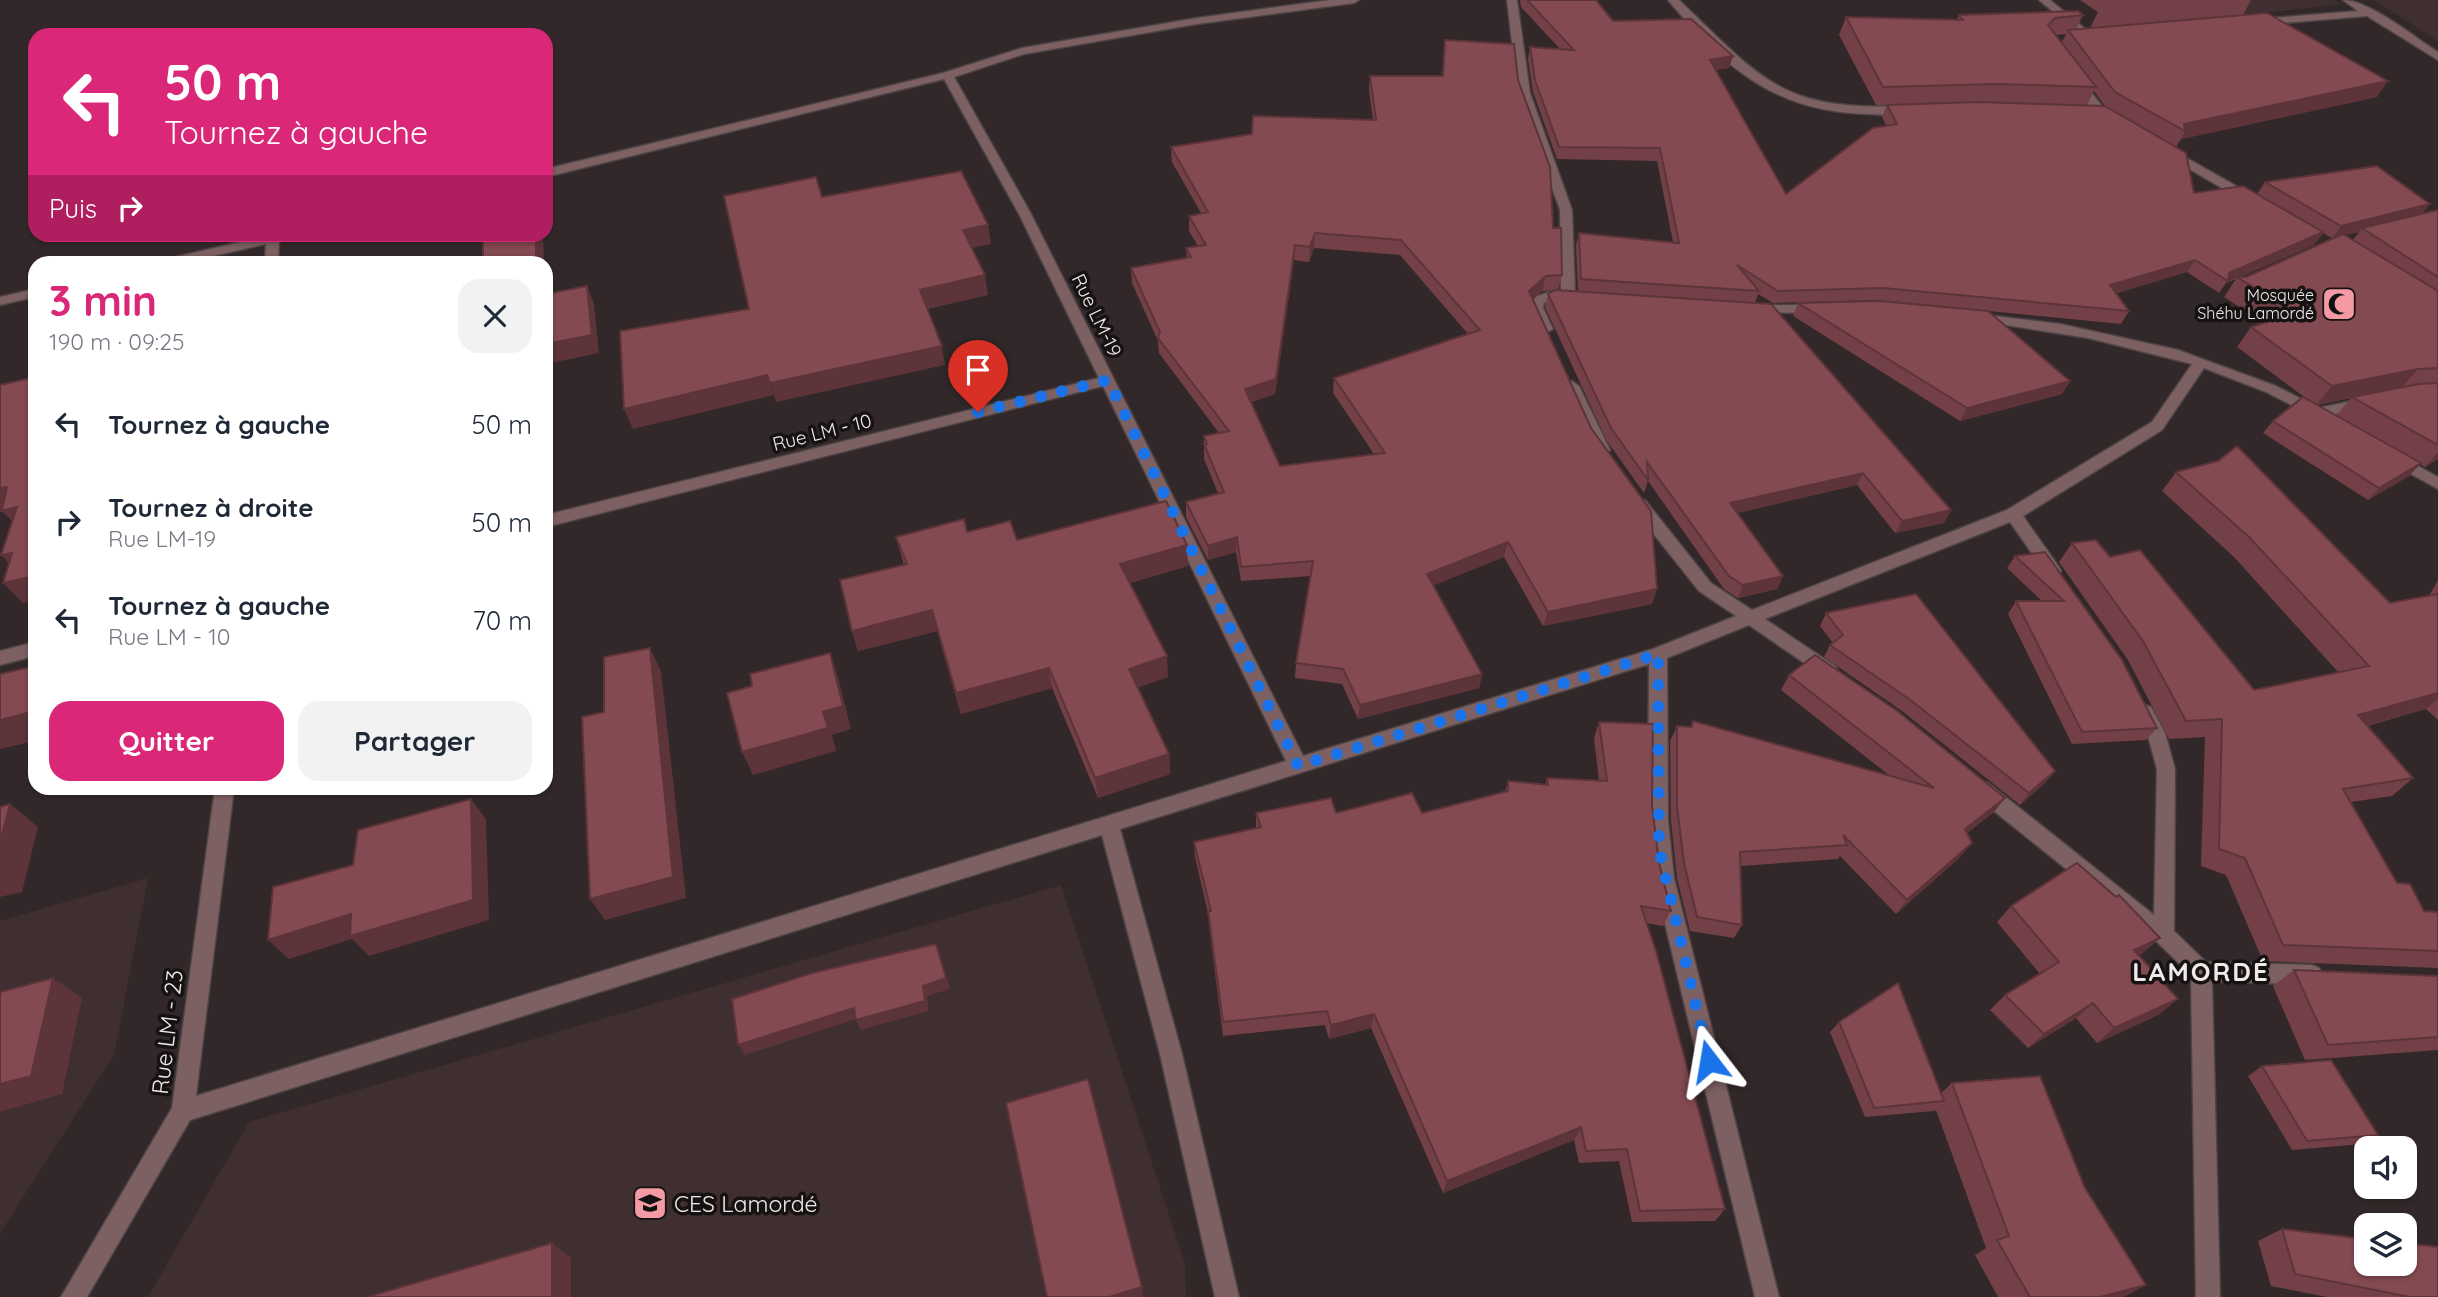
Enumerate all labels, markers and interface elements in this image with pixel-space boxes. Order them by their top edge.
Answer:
text: 50 m [164,51,281,112]
icon: left [49,56,140,147]
text: Tournez à gauche [164,112,428,152]
icon: right [111,189,149,227]
text: Puis [49,192,97,225]
street label: Rue LM-19 [1067,270,1127,360]
text: 3 min [49,274,157,327]
button: close [458,279,532,353]
place label: Mosquée Shéhu Lamordé [2197,285,2314,323]
mosque icon: Mosquée Shéhu Lamordé [2320,285,2358,323]
text: 190 m · 09:25 [49,327,184,356]
pin [948,340,1008,412]
icon: arrive [959,351,997,389]
icon: left [49,405,87,443]
text: Tournez à gauche [108,408,330,441]
text: 50 m [472,408,532,441]
street label: Rue LM - 10 [770,408,874,456]
text: Tournez à droite [108,491,313,524]
icon: right [49,503,87,541]
text: 50 m [472,506,532,539]
text: Rue LM-19 [108,524,216,553]
text: Tournez à gauche [108,589,330,622]
icon: left [49,601,87,639]
text: 70 m [472,604,532,637]
text: Rue LM - 10 [108,622,231,651]
button: Quitter [49,701,284,781]
button: Partager [298,701,532,781]
district label: LAMORDÉ [2132,955,2270,988]
street label: Rue LM - 23 [145,968,189,1096]
position arrow [1672,1024,1746,1098]
map controls [2354,1136,2417,1276]
button: sound [2354,1136,2417,1199]
school or university icon: CES Lamordé [631,1184,669,1222]
place label: CES Lamordé [674,1189,818,1218]
button: layers [2354,1213,2417,1276]

